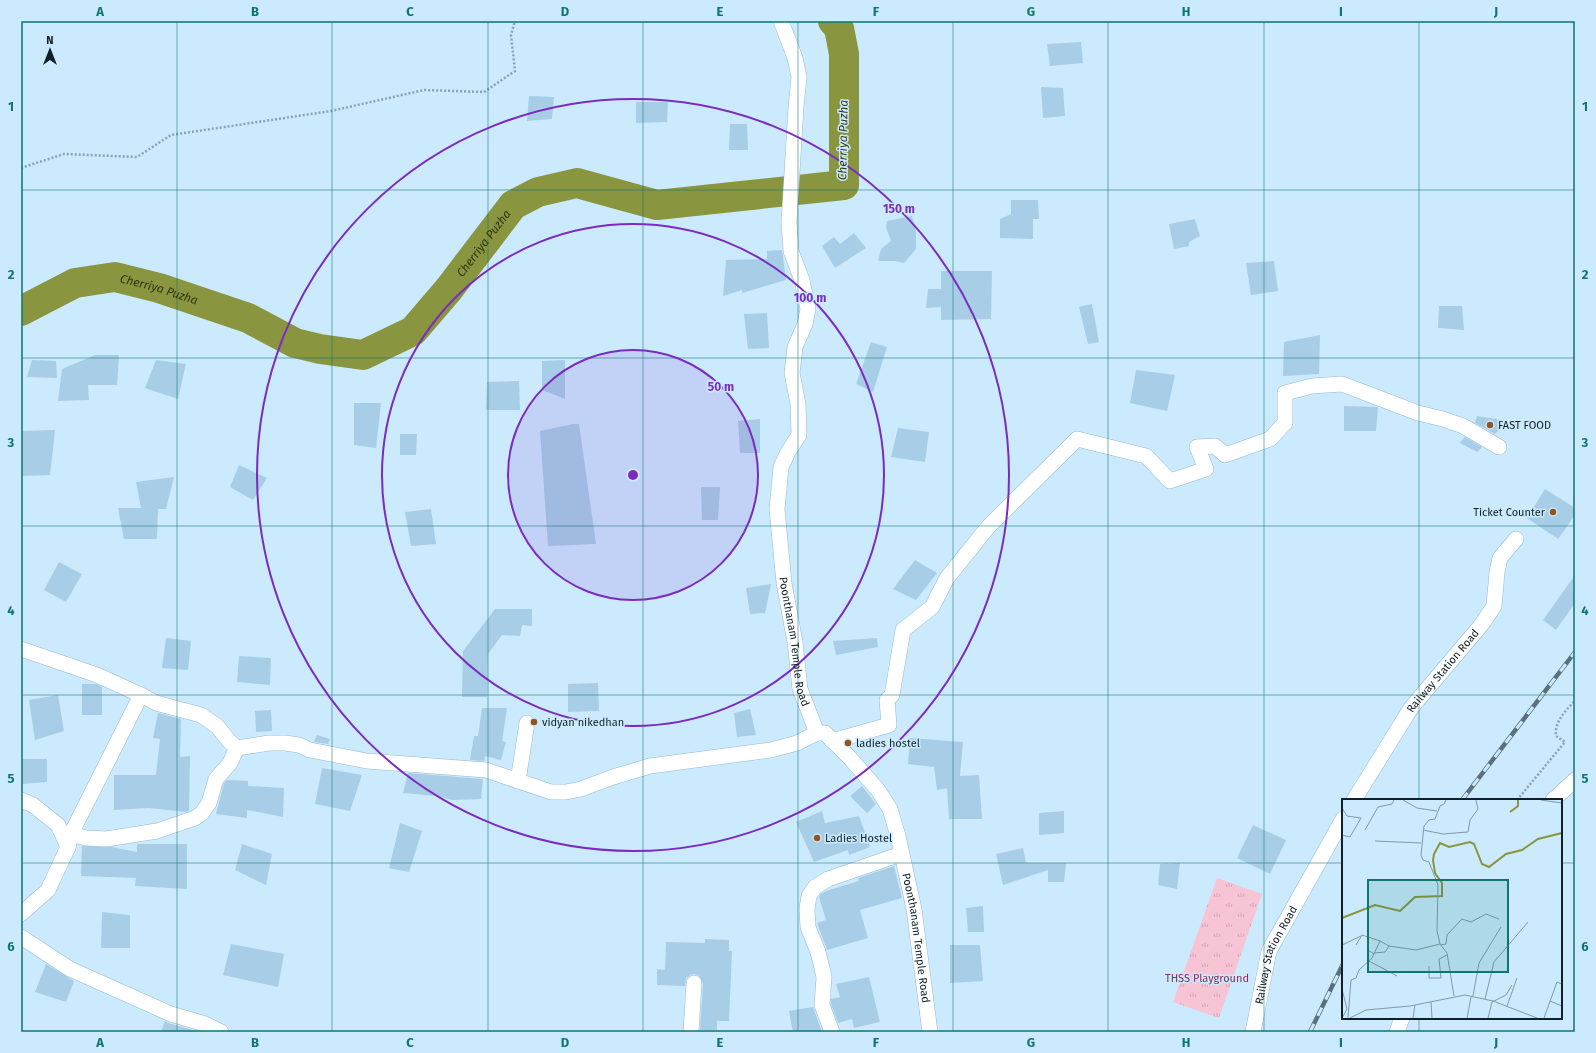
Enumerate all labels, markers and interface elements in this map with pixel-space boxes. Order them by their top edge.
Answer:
text: A [95,4,104,19]
text: B [251,4,259,19]
text: C [406,4,414,19]
text: D [561,4,570,19]
text: E [717,4,724,19]
text: F [873,4,880,19]
text: G [1027,4,1035,19]
text: H [1182,4,1190,19]
text: I [1339,4,1343,19]
text: J [1493,4,1498,19]
north arrow [30,30,70,70]
text: N [46,34,54,47]
text: 1 [8,99,14,114]
text: 1 [1582,99,1588,114]
water label: Cherriya Puzha [835,100,851,180]
text: 150 m [883,202,915,216]
water label: Cherriya Puzha [454,207,514,280]
text: 2 [8,267,15,282]
text: 2 [1582,267,1589,282]
water label: Cherriya Puzha [119,272,200,308]
text: 100 m [794,291,826,305]
text: 50 m [708,380,734,394]
place label: FAST FOOD [1498,419,1551,432]
marker: FAST FOOD [1485,420,1495,430]
text: 3 [7,435,15,450]
text: 3 [1581,435,1589,450]
centre of rings [626,468,640,482]
place label: Ticket Counter [1473,506,1546,519]
marker: Ticket Counter [1548,507,1558,517]
street label: Poonthanam Temple Road [776,576,812,708]
text: 4 [7,603,15,618]
text: 4 [1581,603,1589,618]
street label: Railway Station Road [1404,627,1482,715]
place label: vidyan nikedhan [542,716,624,729]
marker: vidyan nikedhan [529,717,539,727]
place label: ladies hostel [856,737,920,750]
marker: ladies hostel [843,738,853,748]
text: 5 [8,771,15,786]
text: 5 [1582,771,1589,786]
inset map [1342,799,1562,1019]
place label: Ladies Hostel [825,832,892,845]
marker: Ladies Hostel [812,833,822,843]
street label: Poonthanam Temple Road [899,872,932,1004]
street label: Railway Station Road [1253,904,1300,1005]
text: 6 [7,939,15,954]
text: 6 [1581,939,1589,954]
park label: THSS Playground [1165,972,1249,985]
text: A [95,1035,104,1050]
text: B [251,1035,259,1050]
text: C [406,1035,414,1050]
text: D [561,1035,570,1050]
text: E [717,1035,724,1050]
text: F [873,1035,880,1050]
text: G [1027,1035,1035,1050]
text: H [1182,1035,1190,1050]
text: I [1339,1035,1343,1050]
text: J [1493,1035,1498,1050]

